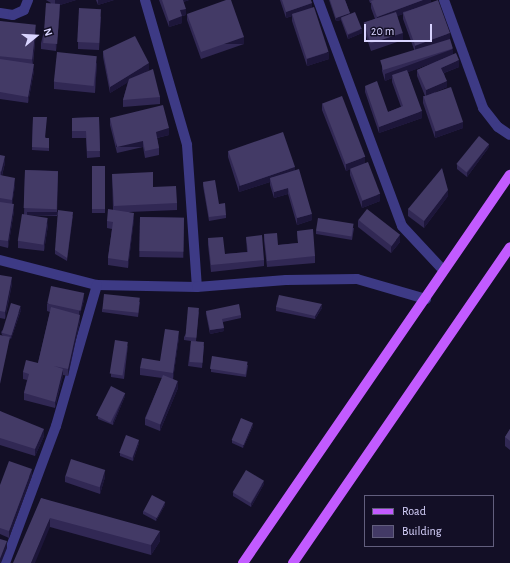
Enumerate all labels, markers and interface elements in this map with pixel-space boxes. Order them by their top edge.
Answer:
north arrow [16,16,56,56]
scale bar [366,16,434,42]
text: 20 m [371,25,394,37]
text: N [41,27,54,37]
legend [364,495,494,547]
text: Road [402,505,426,517]
text: Building [402,525,442,537]

